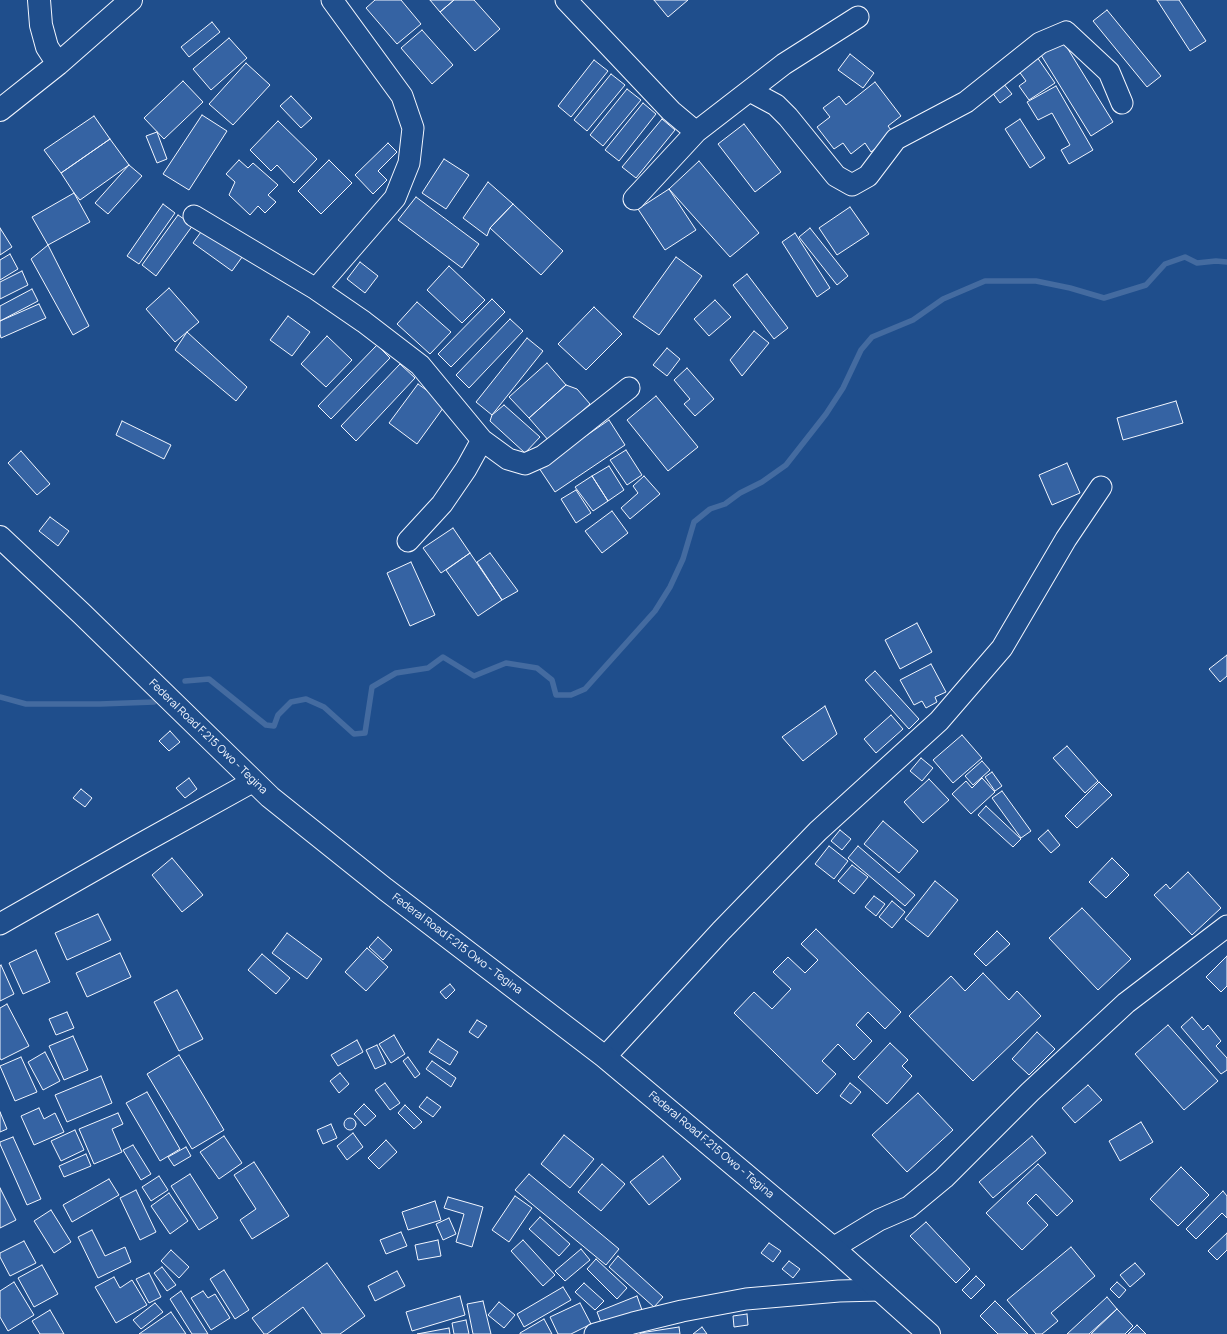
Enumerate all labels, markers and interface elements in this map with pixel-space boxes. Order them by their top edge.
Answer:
street label: Federal Road F.215 Owo - Tegina [146,677,270,797]
street label: Federal Road F.215 Owo - Tegina [389,891,525,997]
street label: Federal Road F.215 Owo - Tegina [646,1089,776,1201]

